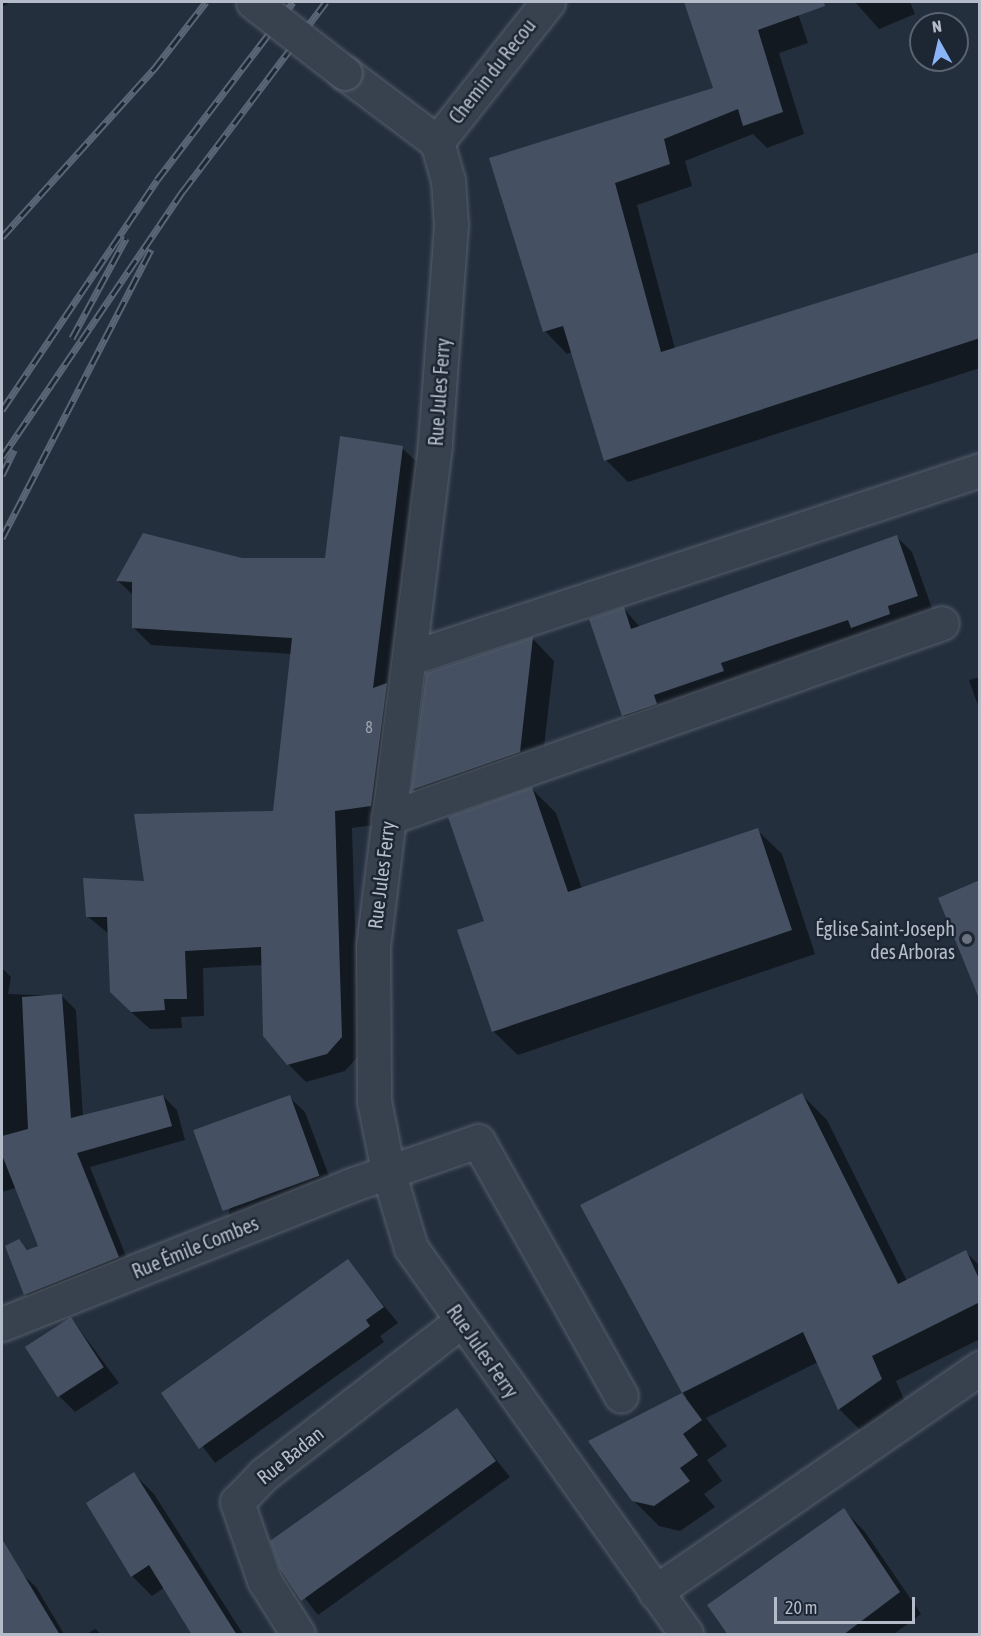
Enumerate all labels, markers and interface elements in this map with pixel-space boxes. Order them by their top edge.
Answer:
north arrow [909,12,969,72]
street label: Chemin du Recou [444,14,540,128]
text: N [931,17,943,36]
street label: Rue Jules Ferry [423,337,455,447]
house number: 8 [365,717,373,737]
street label: Rue Jules Ferry [362,820,400,930]
place label: Église Saint-Joseph des Arboras [815,916,955,963]
marker: Église Saint-Joseph des Arboras [960,932,974,946]
street label: Rue Émile Combes [128,1211,262,1283]
street label: Rue Jules Ferry [442,1300,524,1402]
street label: Rue Badan [252,1421,328,1489]
scale bar [777,1585,918,1623]
text: 20 m [785,1597,817,1618]

